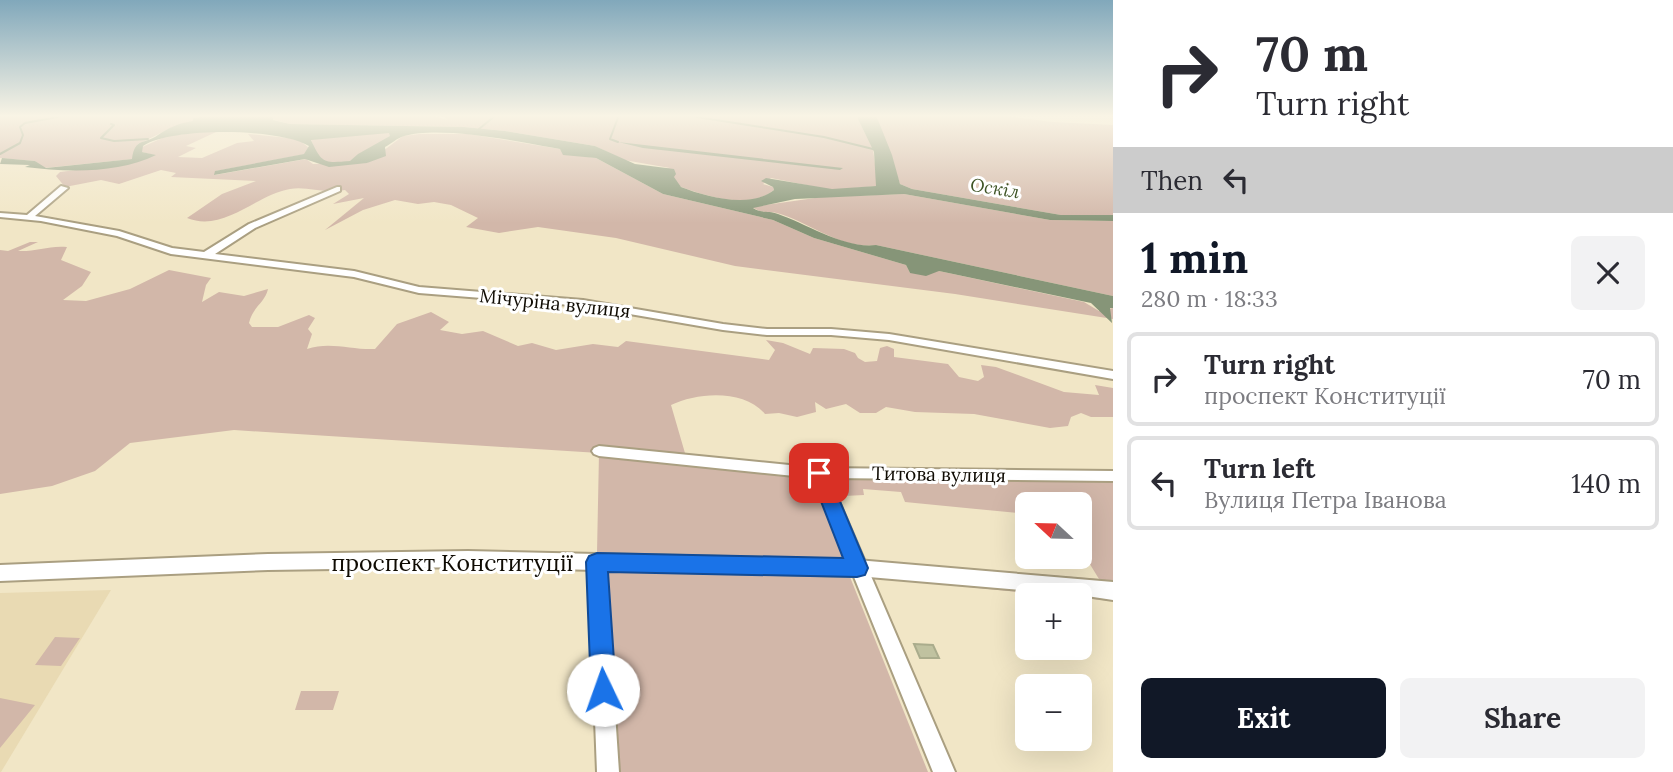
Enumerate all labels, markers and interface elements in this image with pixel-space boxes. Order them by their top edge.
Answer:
text: 70 m [1256,22,1368,84]
icon: right [1141,28,1232,119]
text: Turn right [1256,83,1409,124]
icon: left [1217,161,1255,199]
text: Then [1141,164,1203,197]
water label: Оскіл [969,173,1022,203]
text: 1 min [1141,231,1248,285]
button: close [1571,236,1645,310]
street label: Мічуріна вулиця [478,283,632,323]
text: 280 m · 18:33 [1141,284,1278,313]
text: Turn right [1204,348,1335,381]
icon: right [1145,360,1183,398]
text: 70 m [1583,363,1641,396]
text: проспект Конституції [1204,381,1446,410]
pin [789,443,849,503]
text: Turn left [1204,452,1315,485]
icon: arrive [800,454,838,492]
street label: Титова вулиця [872,461,1006,487]
icon: left [1145,464,1183,502]
text: 140 m [1571,467,1641,500]
text: Вулиця Петра Іванова [1204,485,1447,514]
north arrow [1015,492,1092,569]
map controls [1015,492,1092,751]
street label: проспект Конституції [331,548,573,577]
button: + [1015,583,1092,660]
position arrow [566,653,640,727]
button: − [1015,674,1092,751]
button: Exit [1141,678,1386,758]
button: Share [1400,678,1645,758]

